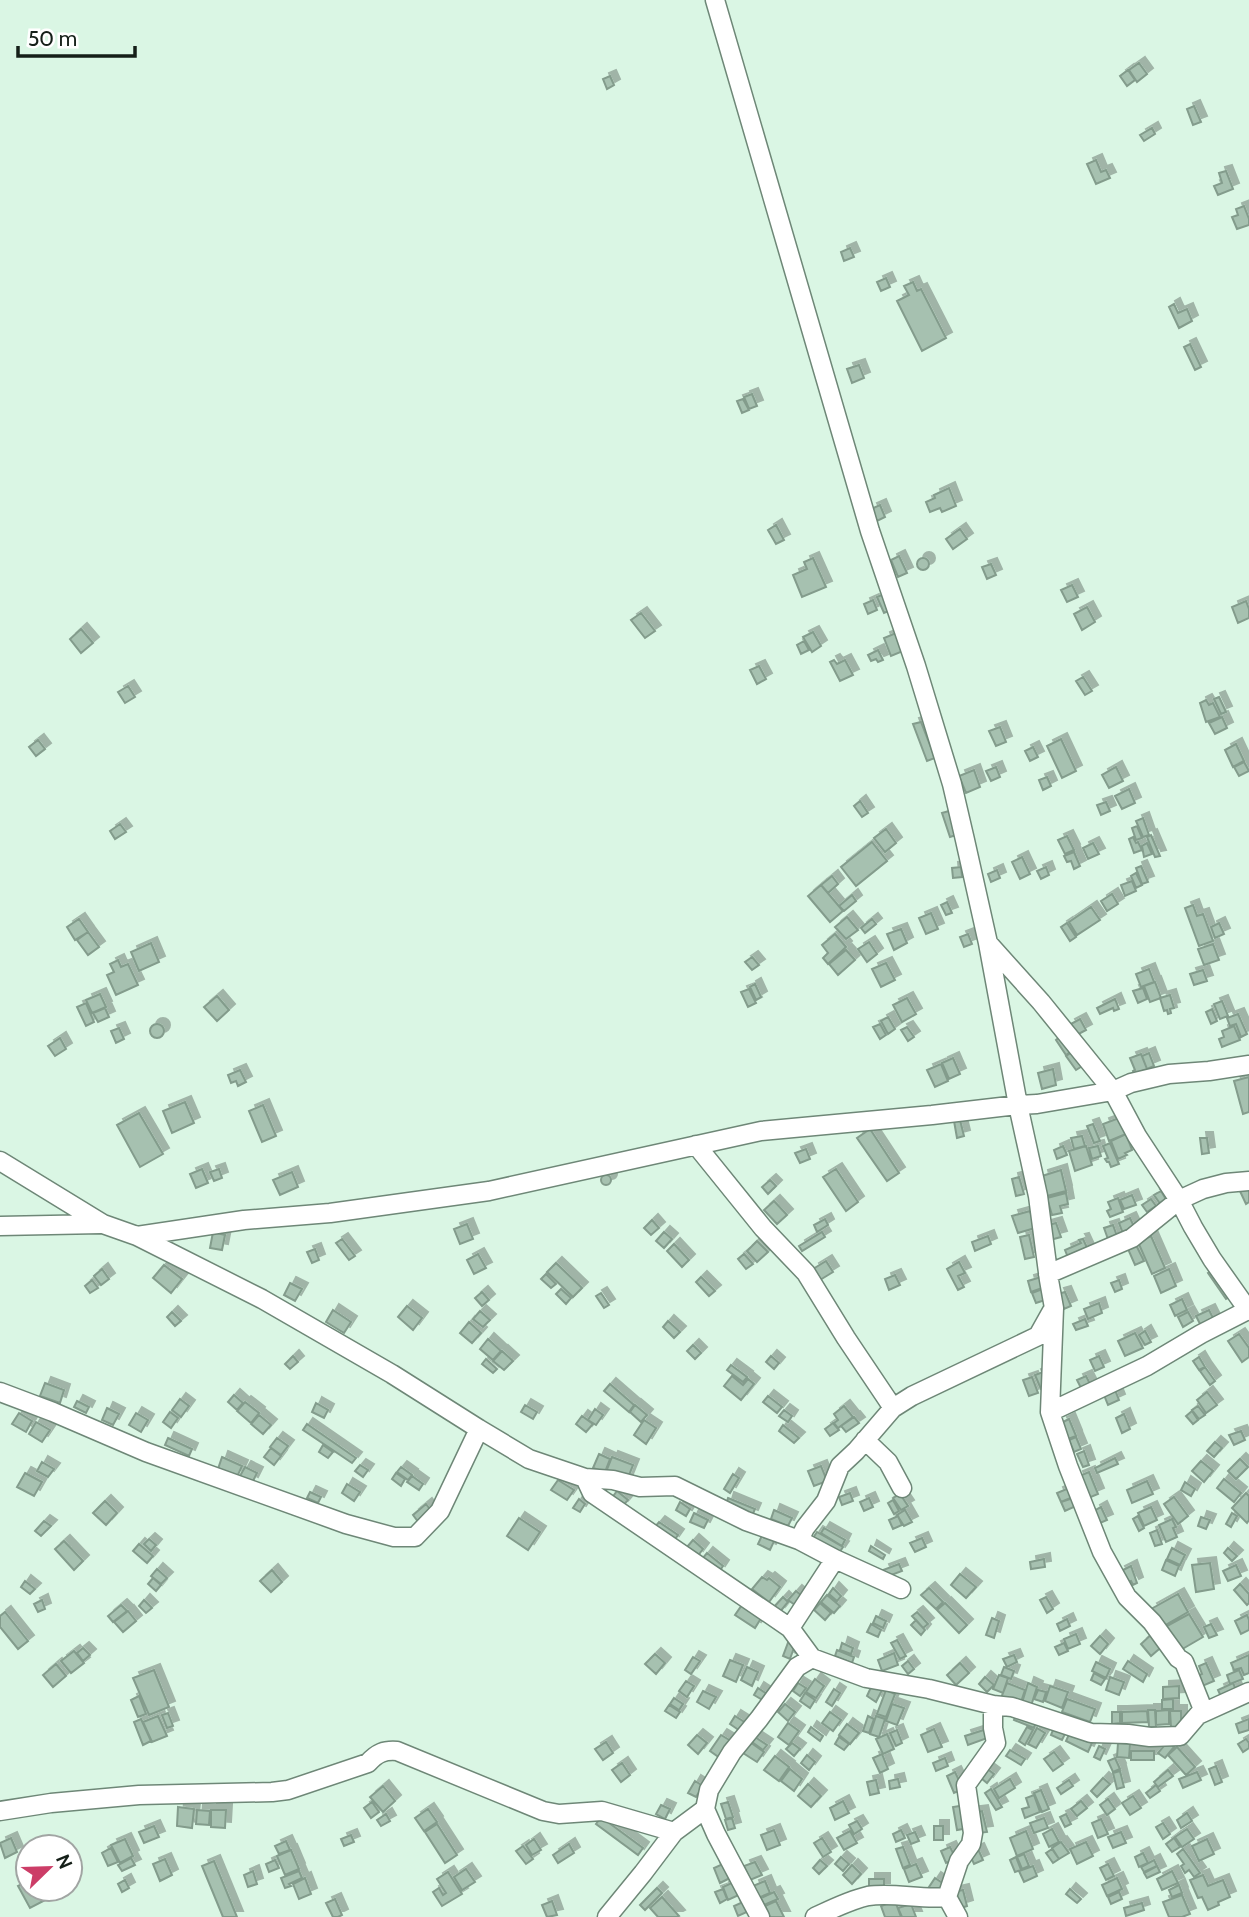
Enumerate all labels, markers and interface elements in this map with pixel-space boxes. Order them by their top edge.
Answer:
scale bar [18,14,135,58]
text: 50 m [28,26,77,51]
north arrow [14,1833,84,1903]
text: N [51,1851,77,1872]

